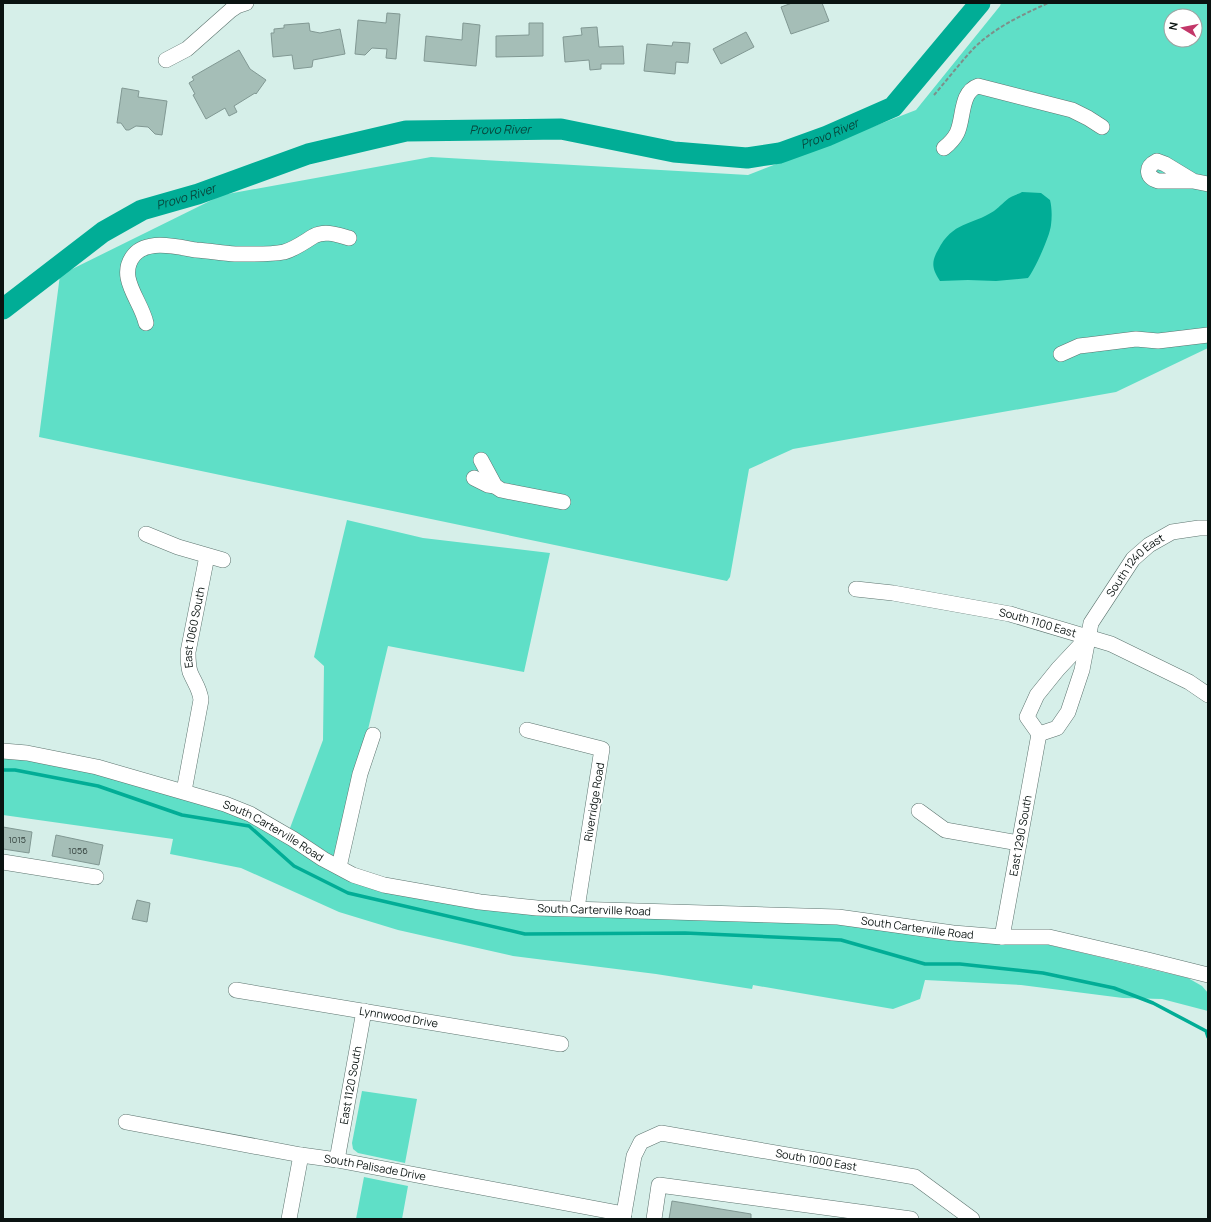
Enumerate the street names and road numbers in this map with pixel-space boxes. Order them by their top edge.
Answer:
street label: South 1240 East [1102,530,1167,599]
street label: East 1060 South [180,585,208,669]
street label: South 1100 East [998,604,1078,640]
street label: Riverridge Road [580,761,607,842]
street label: East 1290 South [1005,794,1035,877]
street label: South Carterville Road [221,796,327,864]
street label: South Carterville Road [537,900,651,918]
street label: South Carterville Road [860,912,974,942]
street label: Lynnwood Drive [358,1003,440,1031]
street label: East 1120 South [336,1045,365,1126]
street label: South 1000 East [774,1145,858,1174]
street label: South Palisade Drive [323,1150,428,1184]

